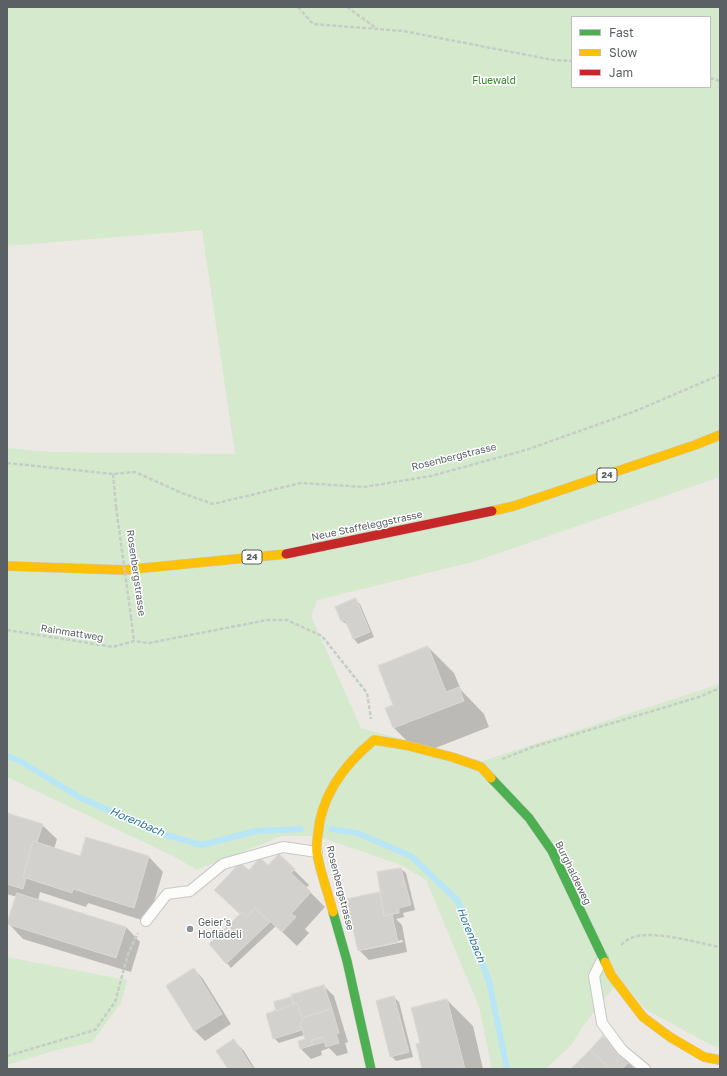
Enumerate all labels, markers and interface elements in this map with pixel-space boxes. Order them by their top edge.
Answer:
legend [571,16,711,88]
text: Fast [609,25,634,40]
text: Slow [609,45,637,60]
text: Jam [609,65,633,80]
park label: Fluewald [472,75,516,87]
street label: Rosenbergstrasse [410,441,498,473]
road number: 24 [597,468,617,482]
street label: Neue Staffeleggstrasse [310,508,424,544]
street label: Rosenbergstrasse [124,529,148,617]
road number: 24 [242,550,262,564]
street label: Rainmattweg [40,622,104,644]
water label: Horenbach [108,805,166,839]
street label: Burghaldeweg [552,839,594,907]
street label: Rosenbergstrasse [324,844,356,932]
water label: Horenbach [454,906,488,964]
place label: Geier's Hoflädeli [198,917,242,940]
marker: Geier's Hoflädeli [185,924,195,934]

